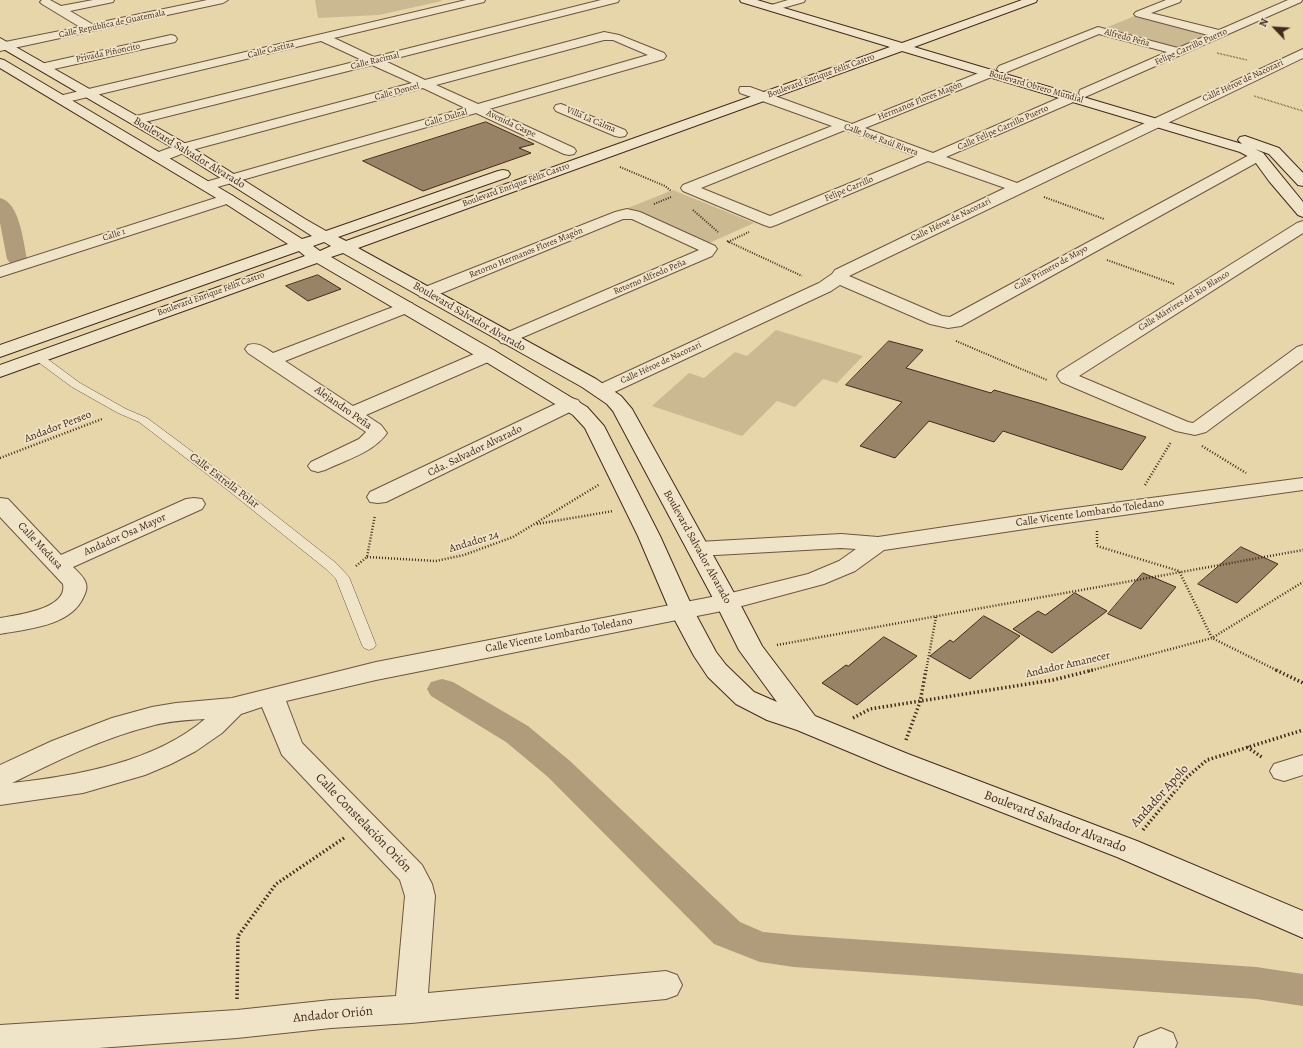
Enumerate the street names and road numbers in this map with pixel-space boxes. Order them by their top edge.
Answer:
street label: Calle República de Guatemala [58,7,166,41]
street label: Felipe Carrillo Puerto [1153,26,1229,68]
street label: Alfredo Peña [1103,27,1151,49]
street label: Calle Castiza [247,39,295,61]
street label: Privada Piñoncito [75,41,141,65]
street label: Calle Racimal [350,50,400,72]
street label: Boulevard Enrique Félix Castro [766,52,876,100]
street label: Calle Héroe de Nacozari [1201,58,1285,104]
street label: Boulevard Obrero Mundial [988,68,1084,106]
street label: Hermanos Flores Magón [876,79,964,123]
street label: Calle Doncel [374,81,420,103]
street label: Calle Felipe Carrillo Puerto [956,103,1050,153]
street label: Villa La Calma [565,105,617,135]
street label: Calle Dulzal [423,107,469,129]
street label: Avenida Caspe [484,108,538,140]
street label: Boulevard Salvador Alvarado [131,114,247,192]
street label: Calle José Raúl Rivera [842,122,920,158]
street label: Boulevard Enrique Félix Castro [461,161,571,209]
street label: Felipe Carrillo [823,174,875,204]
street label: Calle Héroe de Nacozari [909,196,993,244]
street label: Retorno Hermanos Flores Magón [468,225,584,281]
street label: Calle 1 [101,226,127,244]
street label: Calle Primero de Mayo [1012,243,1090,293]
street label: Retorno Alfredo Peña [612,257,688,297]
street label: Calle Mártires del Río Blanco [1136,268,1232,334]
street label: Boulevard Enrique Félix Castro [156,270,266,318]
street label: Boulevard Salvador Alvarado [410,279,528,355]
street label: Calle Héroe de Nacozari [619,340,703,386]
street label: Alejandro Peña [312,383,374,433]
street label: Andador Perseo [23,408,93,446]
street label: Cda. Salvador Alvarado [426,422,524,480]
street label: Calle Estrella Polar [187,451,261,511]
street label: Boulevard Salvador Alvarado [660,488,734,606]
street label: Calle Vicente Lombardo Toledano [1015,496,1165,530]
street label: Andador Osa Mayor [82,511,168,559]
street label: Calle Medusa [15,520,65,572]
street label: Andador 24 [448,528,500,556]
street label: Calle Vicente Lombardo Toledano [484,614,634,656]
street label: Andador Amanecer [1025,649,1111,681]
street label: Andador Apolo [1128,761,1192,831]
street label: Calle Constelación Orión [312,770,414,876]
street label: Boulevard Salvador Alvarado [982,788,1128,856]
street label: Andador Orión [293,1004,373,1026]

